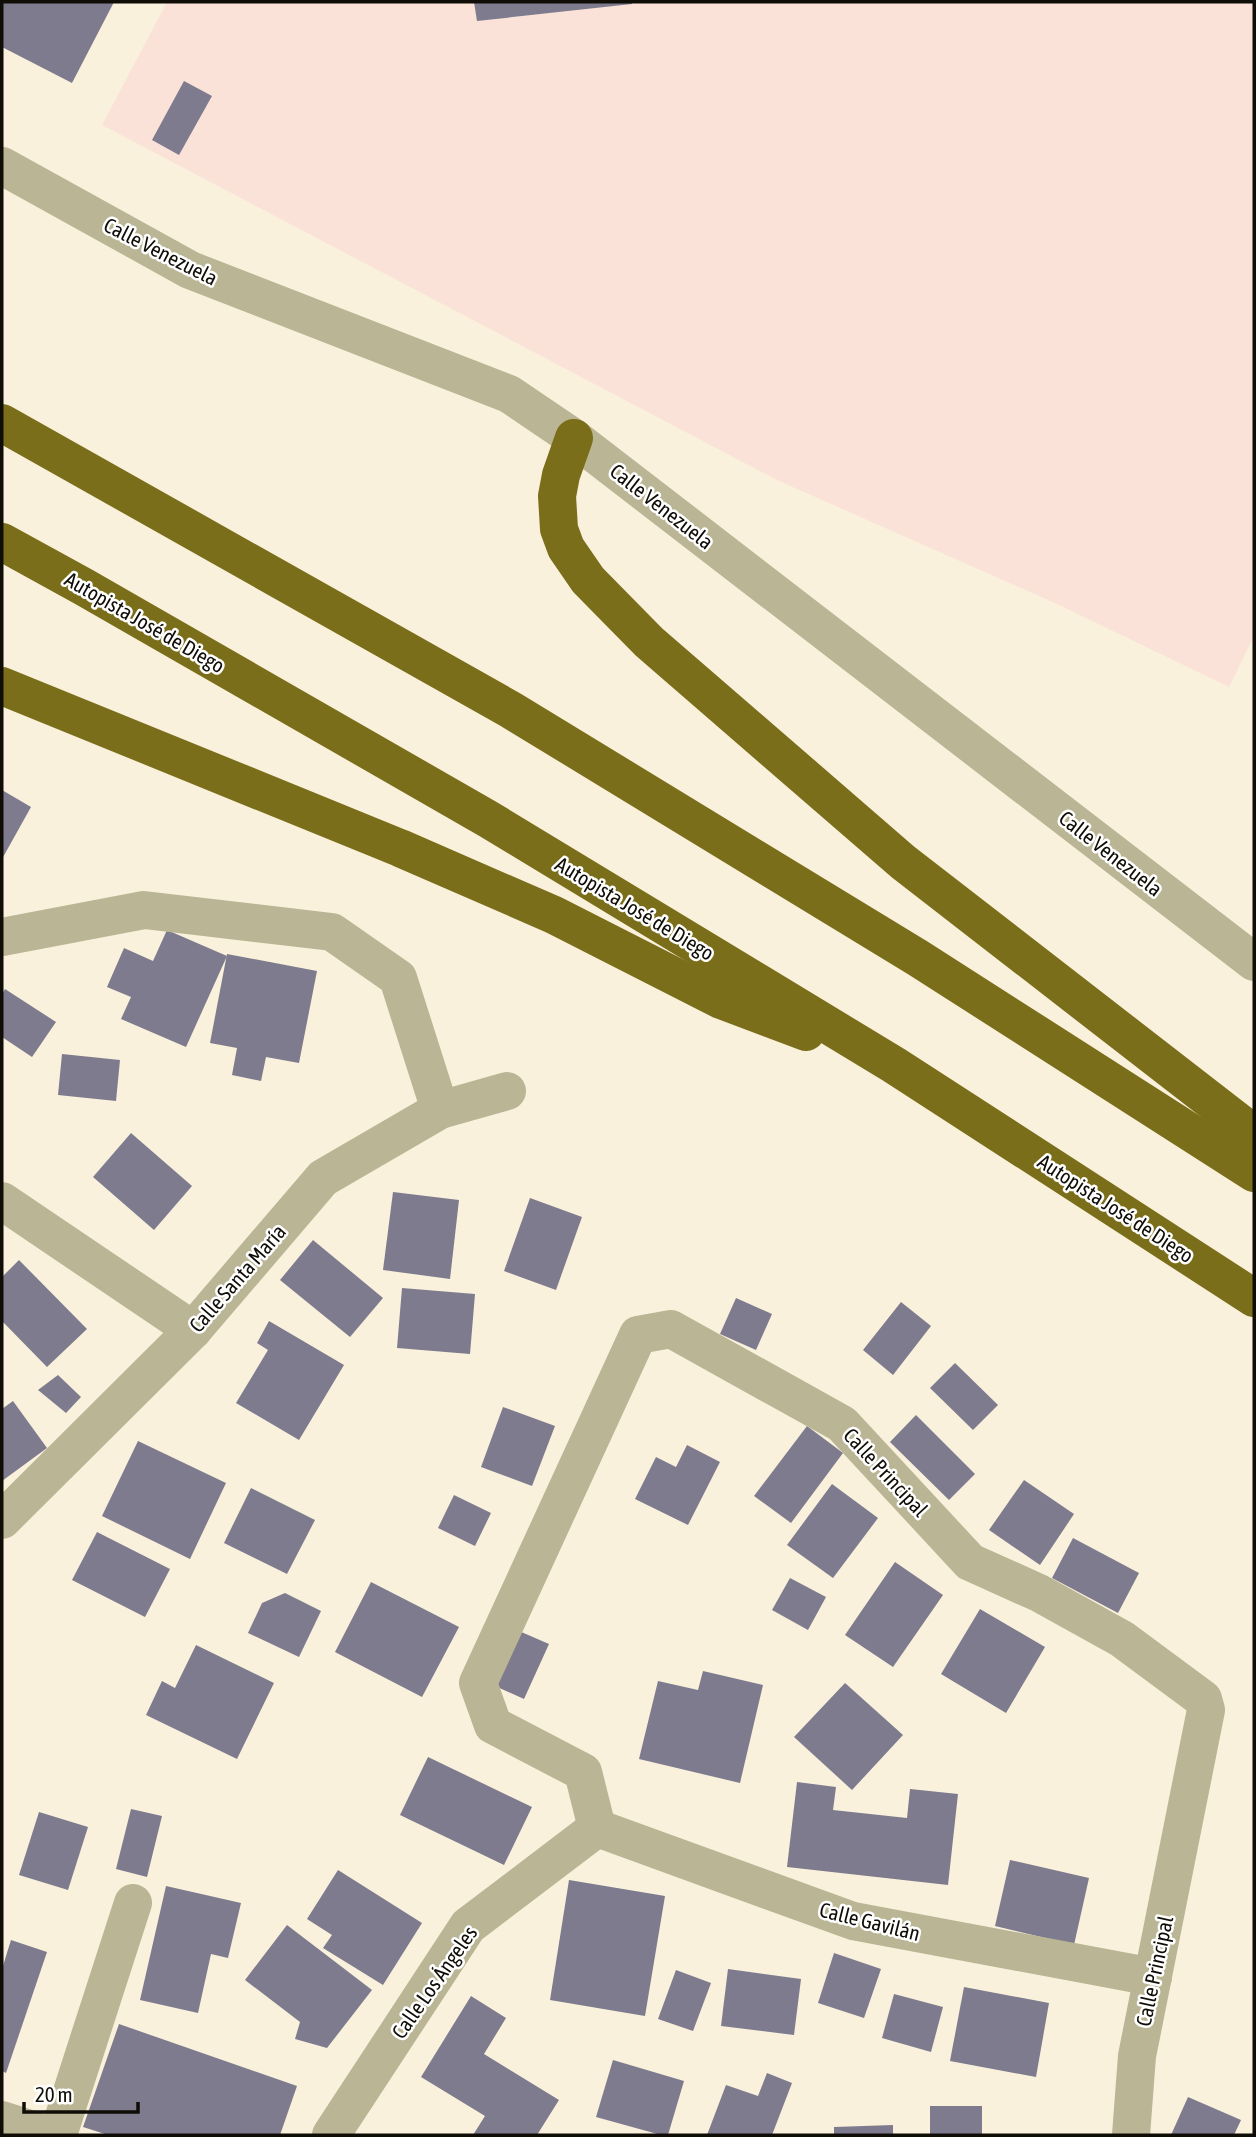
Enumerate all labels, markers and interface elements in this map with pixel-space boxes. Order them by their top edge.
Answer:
street label: Calle Venezuela [100,212,222,290]
street label: Calle Venezuela [606,458,718,554]
street label: Autopista José de Diego [61,567,229,677]
street label: Calle Venezuela [1055,805,1167,901]
street label: Autopista José de Diego [551,851,719,965]
street label: Autopista José de Diego [1034,1149,1198,1267]
street label: Calle Santa María [184,1219,290,1337]
street label: Calle Principal [839,1423,933,1521]
street label: Calle Gavilán [817,1897,923,1945]
street label: Calle Principal [1131,1913,1177,2028]
street label: Calle Los Ángeles [386,1921,482,2043]
scale bar [24,2070,138,2114]
text: 20 m [35,2082,73,2106]

